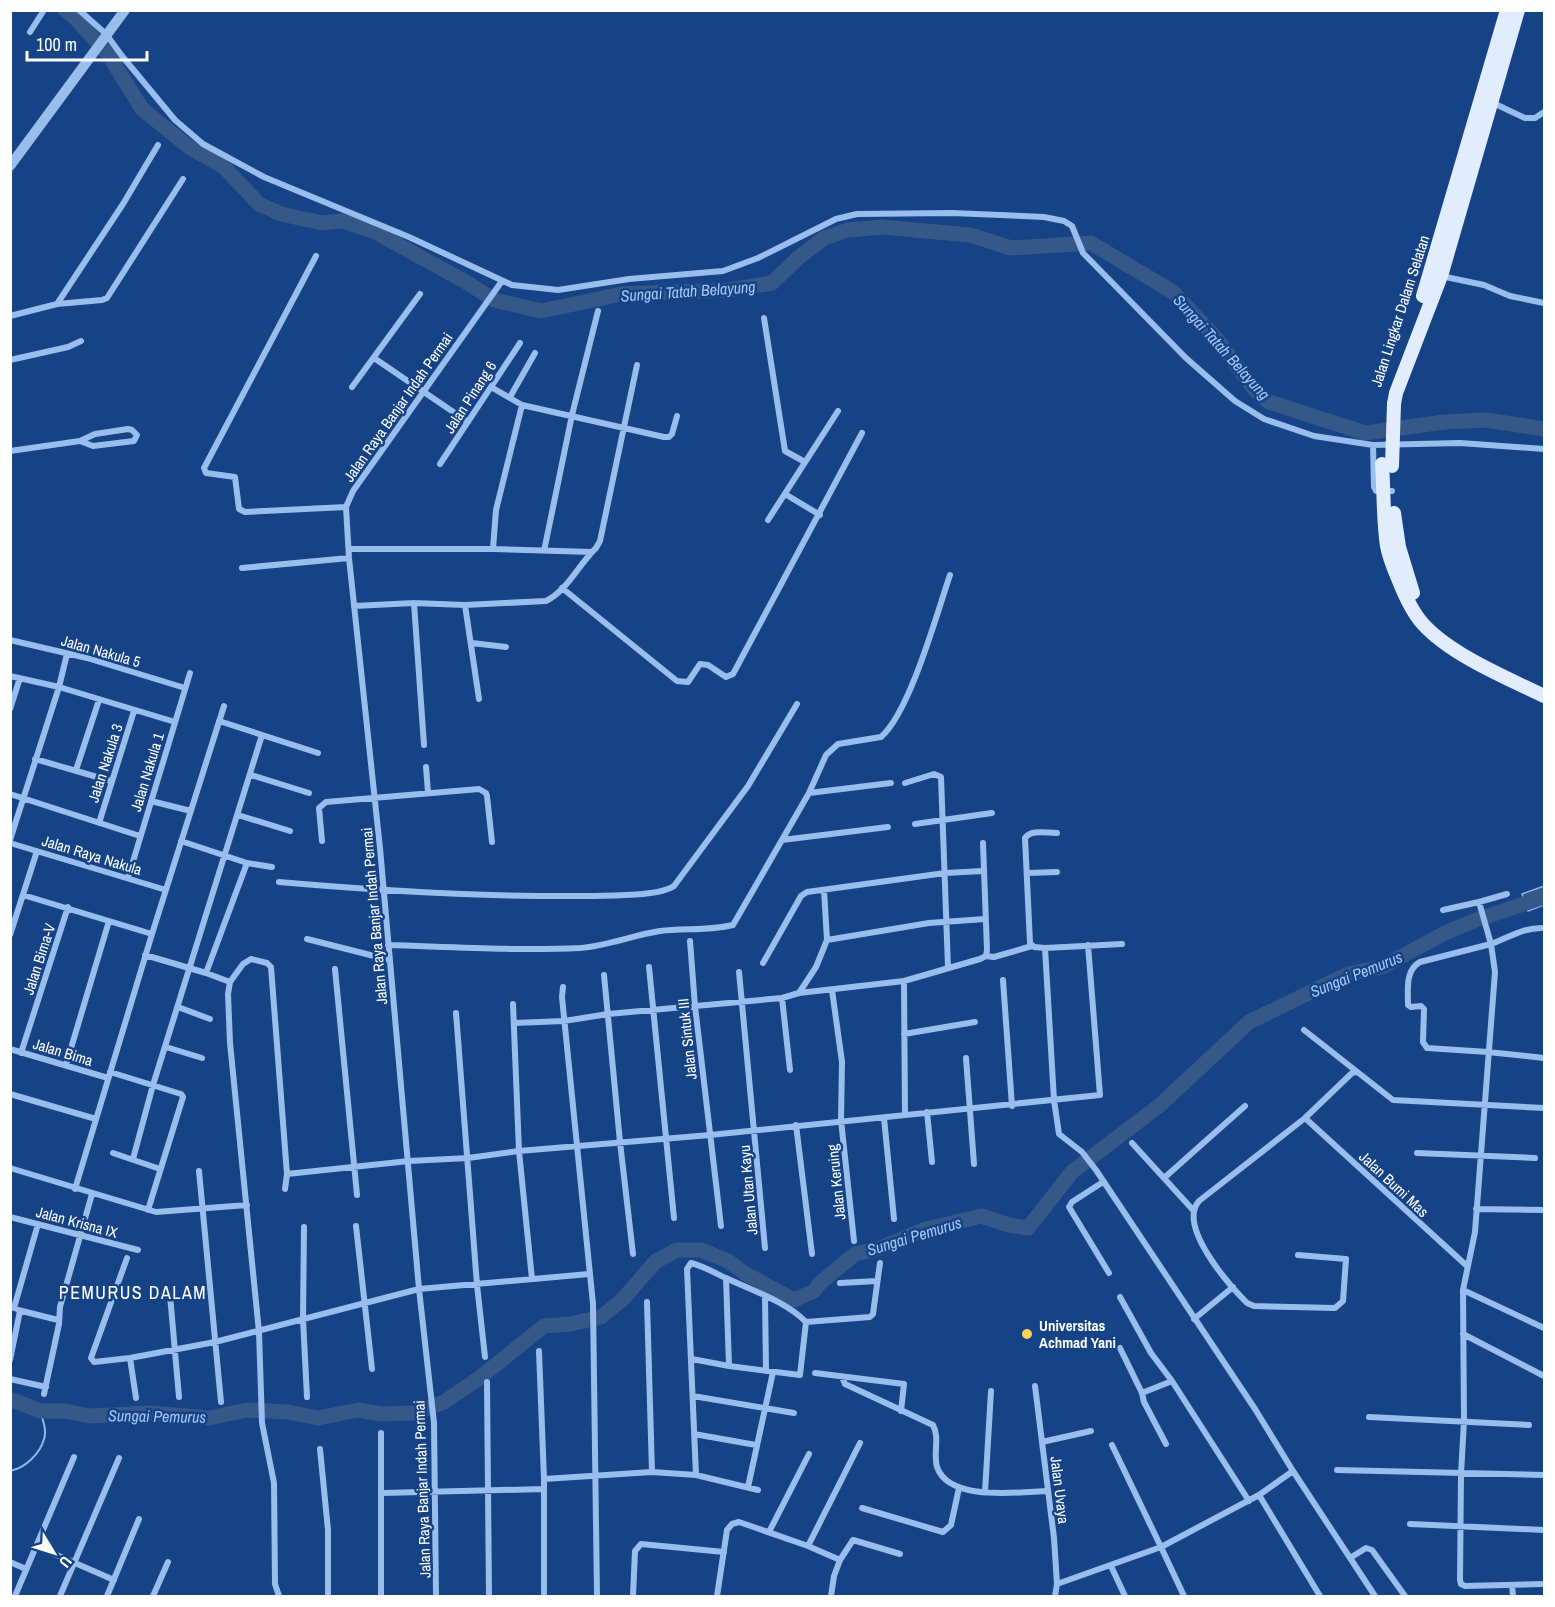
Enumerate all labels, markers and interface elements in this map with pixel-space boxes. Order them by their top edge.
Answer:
scale bar [27,24,147,62]
text: 100 m [36,32,77,57]
street label: Jalan Lingkar Dalam Selatan [1366,233,1434,389]
water label: Sungai Tatah Belayung [620,275,756,307]
water label: Sungai Tatah Belayung [1169,289,1275,405]
street label: Jalan Raya Banjar Indah Permai [338,328,458,486]
street label: Jalan Pinang 6 [439,357,501,437]
street label: Jalan Nakula 5 [59,630,143,672]
street label: Jalan Nakula 3 [82,721,128,805]
street label: Jalan Nakula 1 [125,730,169,814]
street label: Jalan Raya Banjar Indah Permai [356,827,392,1005]
street label: Jalan Raya Nakula [40,830,145,880]
street label: Jalan Bima-V [18,920,61,997]
water label: Sungai Pemurus [1307,945,1406,1003]
street label: Jalan Sintuk III [672,997,702,1081]
street label: Jalan Bima [31,1033,96,1071]
street label: Jalan Keruing [822,1143,850,1221]
street label: Jalan Utan Kayu [734,1144,762,1236]
street label: Jalan Bumi Mas [1355,1146,1433,1222]
street label: Jalan Krisna IX [34,1201,121,1243]
water label: Sungai Pemurus [864,1211,964,1261]
district label: PEMURUS DALAM [59,1280,207,1305]
place label: Universitas Achmad Yani [1039,1315,1116,1353]
marker: Universitas Achmad Yani [1020,1327,1034,1341]
street label: Jalan Raya Banjar Indah Permai [408,1400,436,1578]
water label: Sungai Pemurus [108,1404,206,1428]
street label: Jalan Uvaya [1045,1455,1075,1525]
north arrow [24,1523,84,1583]
text: U [54,1552,77,1573]

